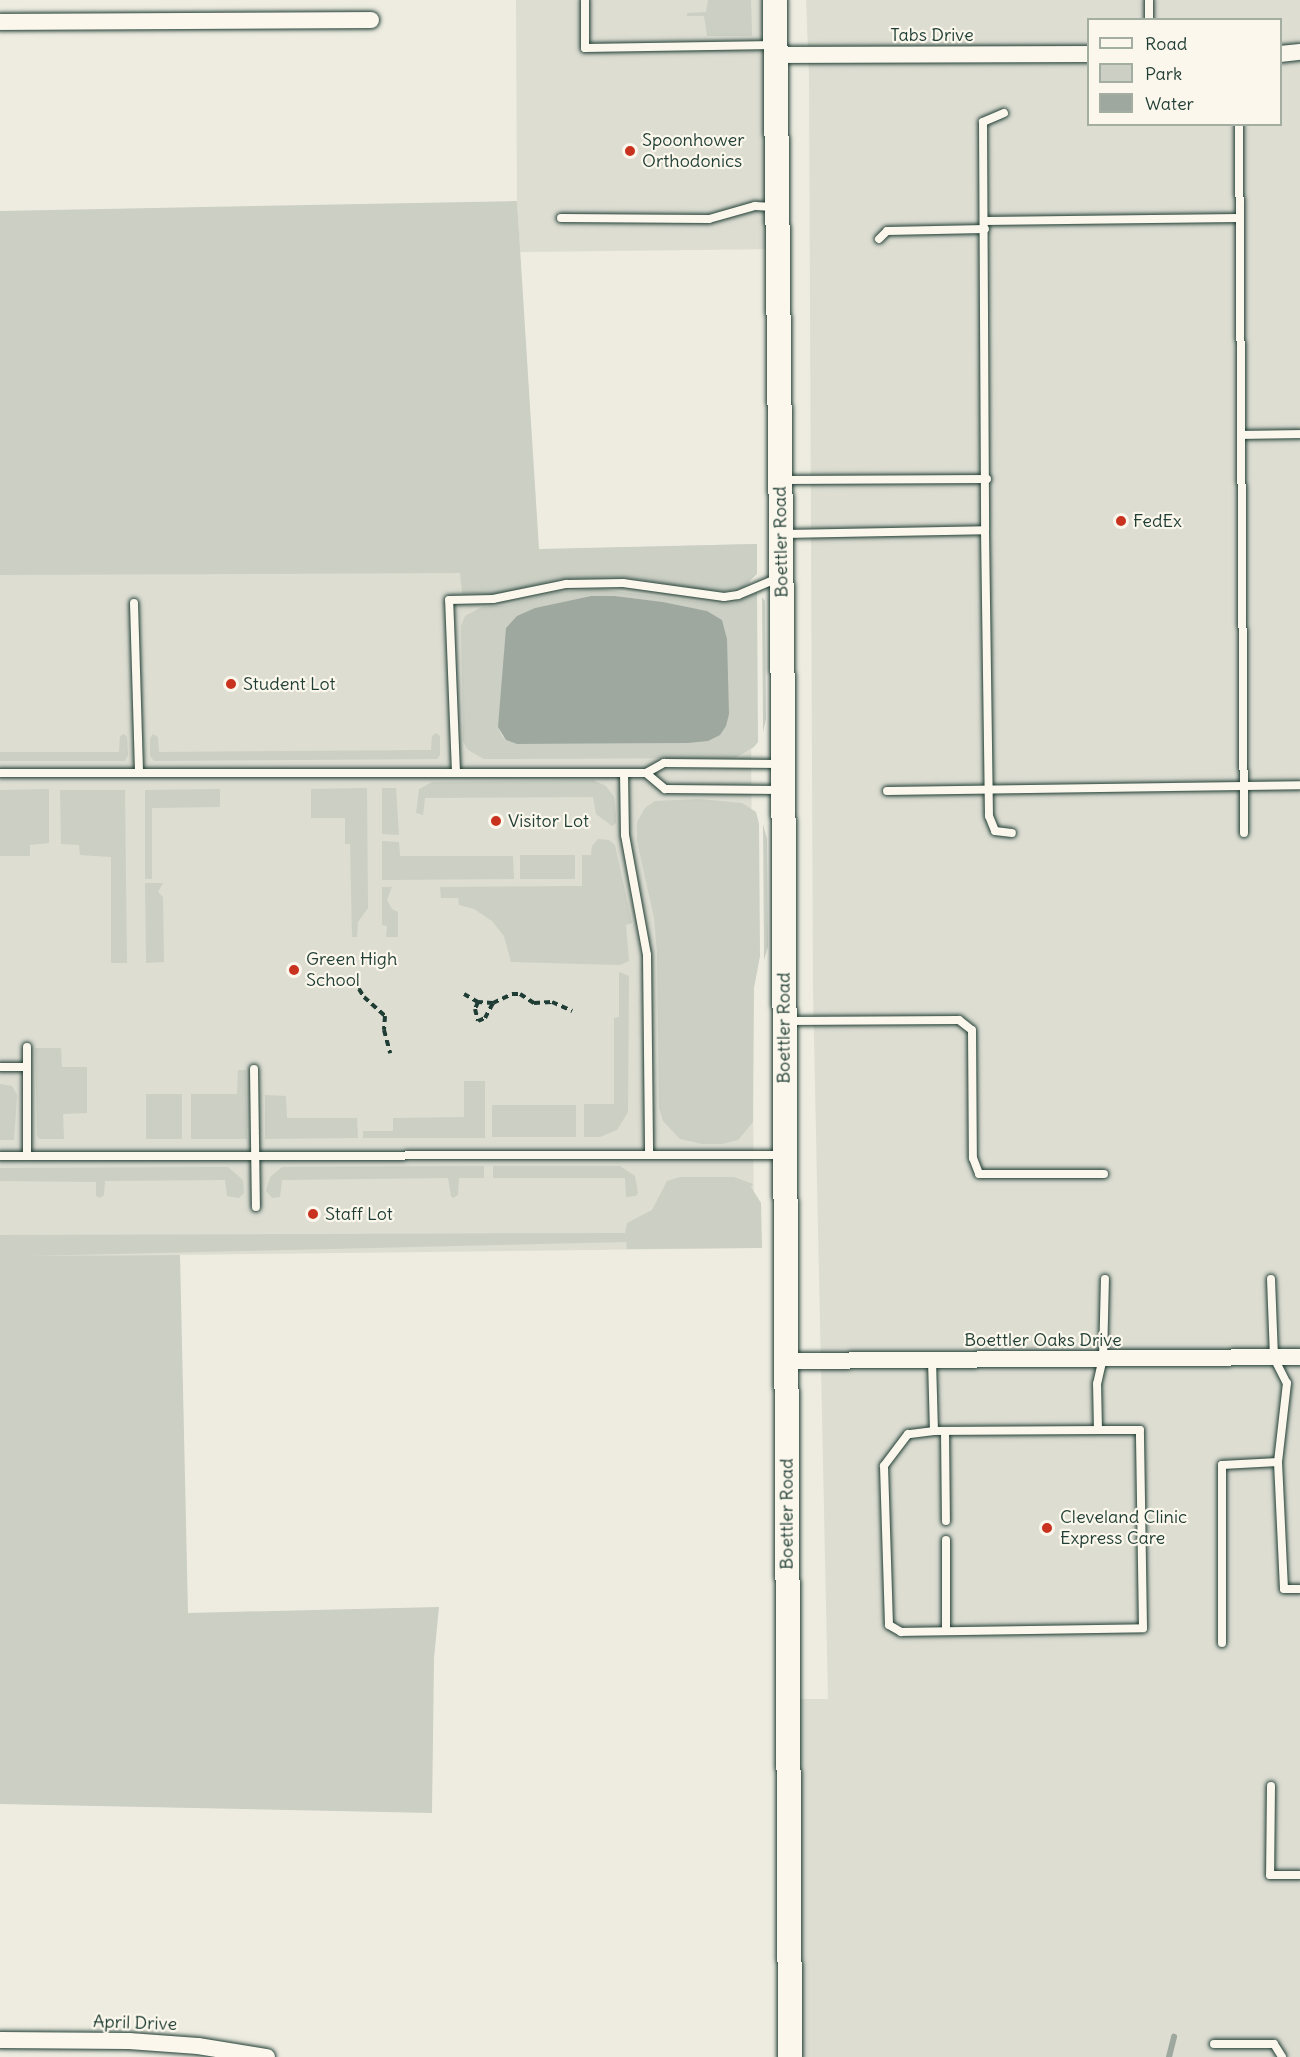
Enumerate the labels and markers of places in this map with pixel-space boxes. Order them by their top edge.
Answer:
place label: Spoonhower Orthodonics [642,130,745,172]
marker: Spoonhower Orthodonics [623,144,637,158]
place label: FedEx [1133,510,1182,532]
marker: FedEx [1114,514,1128,528]
place label: Student Lot [243,673,336,695]
marker: Student Lot [224,677,238,691]
place label: Visitor Lot [508,810,589,832]
marker: Visitor Lot [489,814,503,828]
place label: Green High School [306,949,397,992]
marker: Green High School [287,963,301,977]
place label: Staff Lot [325,1203,393,1225]
marker: Staff Lot [306,1207,320,1221]
place label: Cleveland Clinic Express Care [1060,1507,1187,1550]
marker: Cleveland Clinic Express Care [1038,1519,1056,1537]

